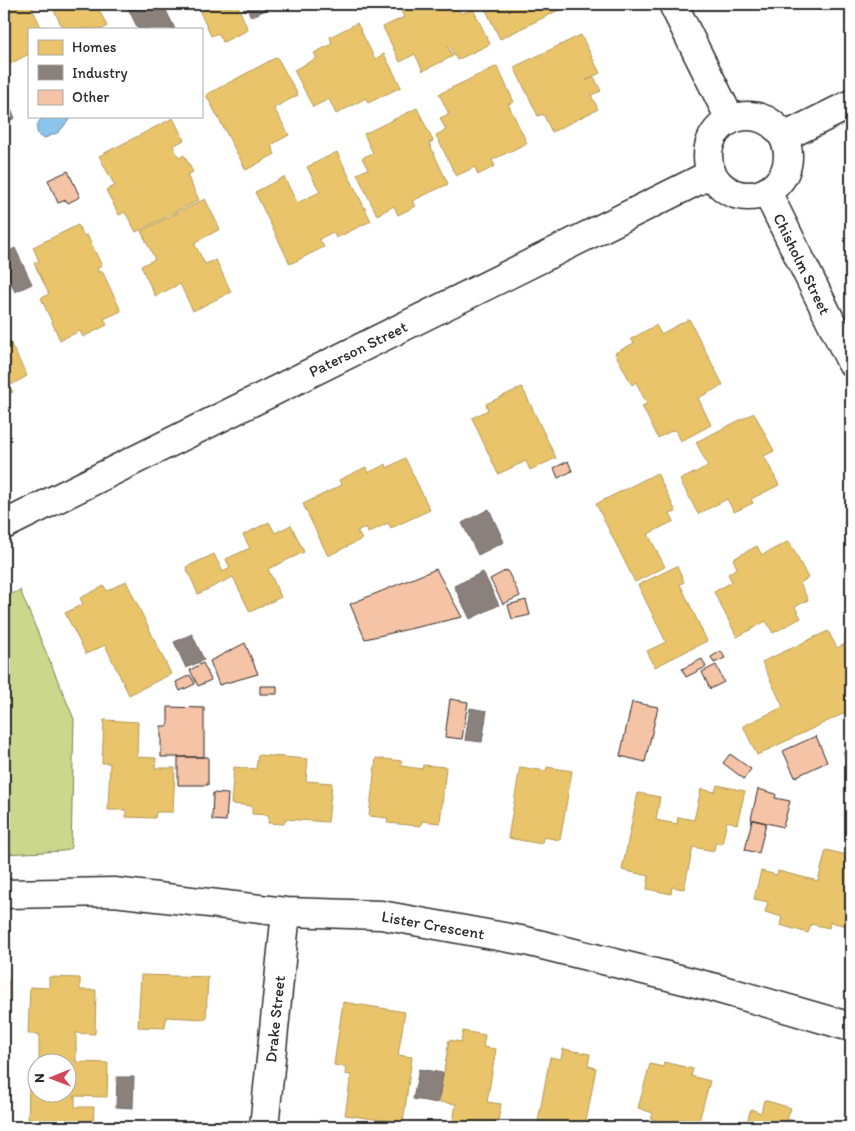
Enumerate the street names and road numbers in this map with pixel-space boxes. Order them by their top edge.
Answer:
street label: Chisholm Street [769,210,835,318]
street label: Paterson Street [306,317,410,381]
street label: Lister Crescent [380,907,486,943]
street label: Drake Street [261,975,289,1063]

